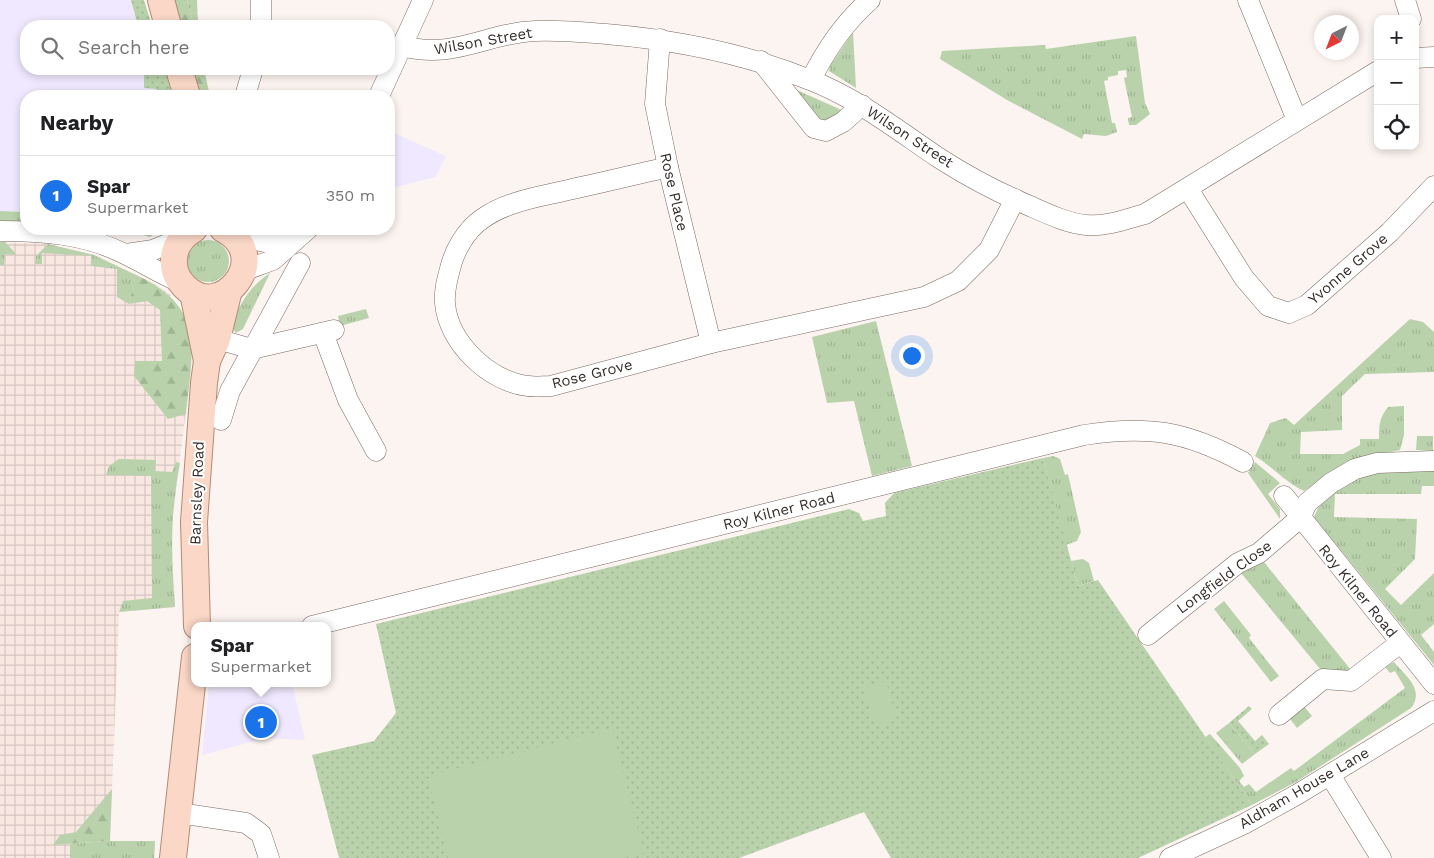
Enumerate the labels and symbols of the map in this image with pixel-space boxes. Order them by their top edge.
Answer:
north arrow [1314,15,1359,60]
street label: Wilson Street [432,23,534,58]
street label: Wilson Street [863,102,957,172]
street label: Rose Place [656,151,692,233]
street label: Yvonne Grove [1305,230,1391,308]
your location [899,343,925,369]
street label: Rose Grove [550,355,634,393]
street label: Barnsley Road [186,441,208,545]
street label: Roy Kilner Road [721,488,837,534]
street label: Longfield Close [1173,536,1275,618]
street label: Roy Kilner Road [1315,541,1401,641]
pin: 1 [245,703,277,741]
street label: Aldham House Lane [1236,743,1372,833]

